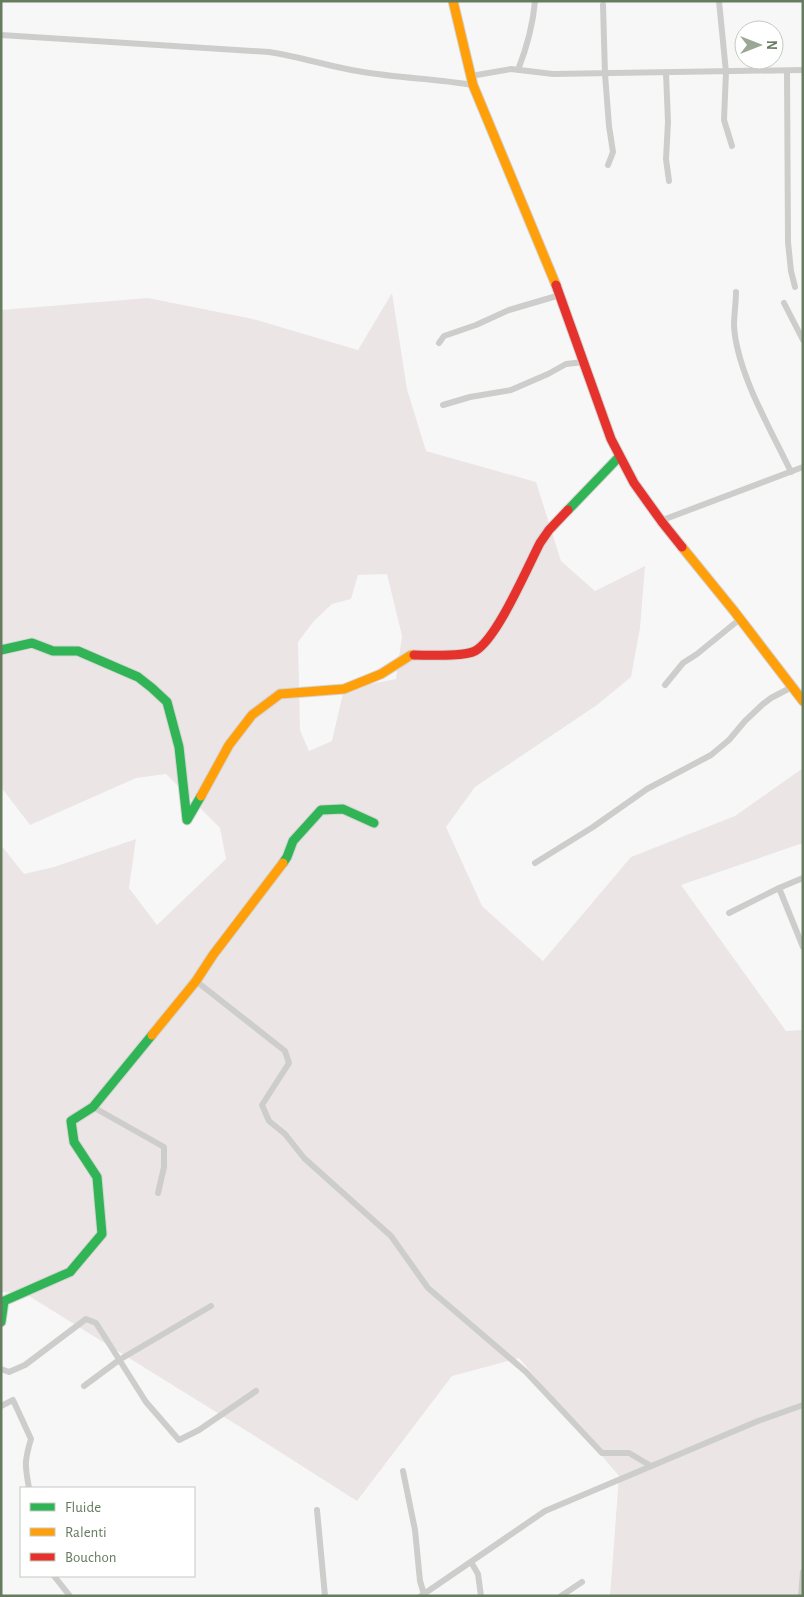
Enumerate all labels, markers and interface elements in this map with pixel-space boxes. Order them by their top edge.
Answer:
north arrow [734,20,784,70]
text: N [764,40,778,50]
legend [20,1487,195,1577]
text: Fluide [65,1500,101,1515]
text: Ralenti [65,1525,107,1540]
text: Bouchon [65,1550,116,1565]

